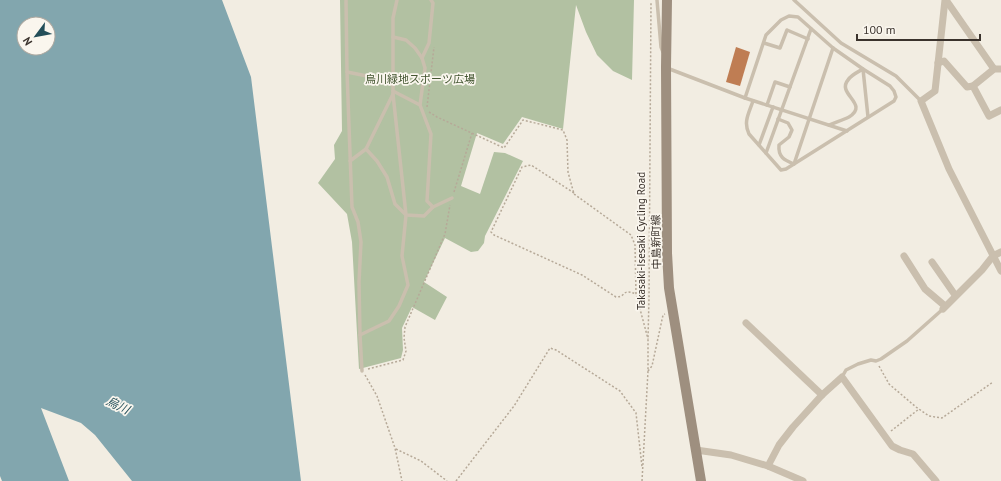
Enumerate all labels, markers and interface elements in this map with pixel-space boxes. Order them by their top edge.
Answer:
north arrow [16,16,56,56]
scale bar [857,16,980,42]
text: 100 m [863,22,896,37]
text: N [20,35,35,48]
park label: 烏川緑地スポーツ広場 [365,72,475,86]
street label: Takasaki-Isesaki Cycling Road [634,172,648,310]
street label: 中島新町線 [649,214,663,270]
water label: 烏川 [104,393,134,418]

